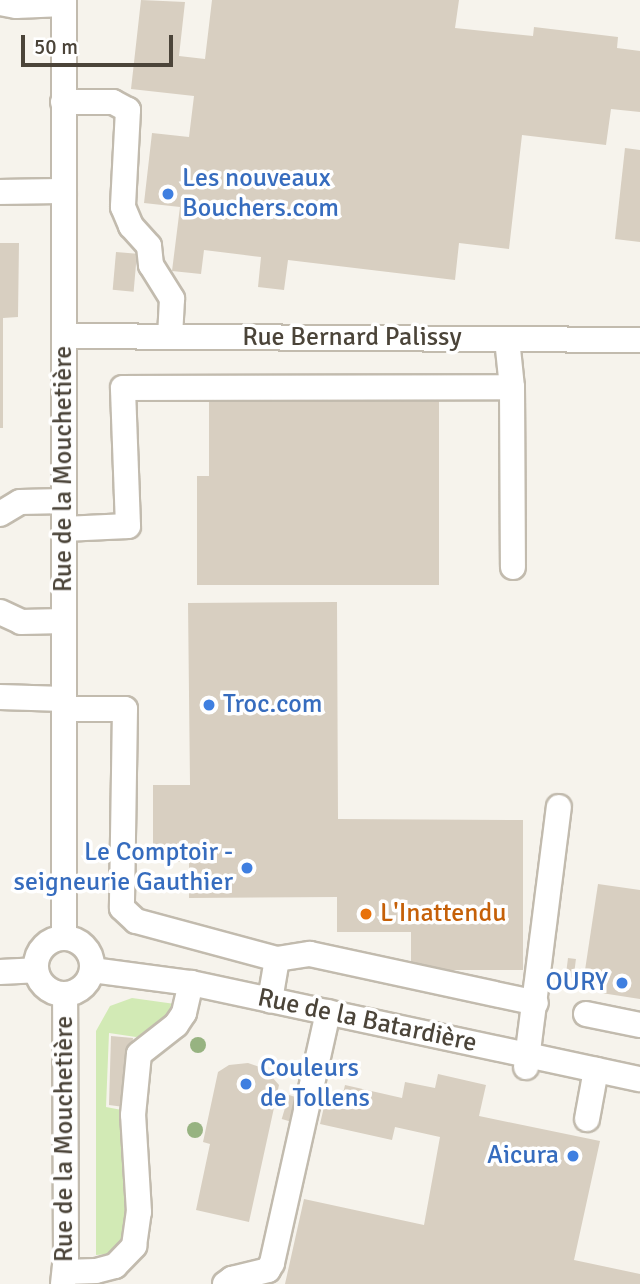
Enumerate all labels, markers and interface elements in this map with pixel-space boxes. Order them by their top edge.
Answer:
scale bar [24,21,177,65]
text: 50 m [34,34,78,60]
place label: Les nouveaux Bouchers.com [182,163,339,224]
marker: Les nouveaux Bouchers.com [160,186,176,202]
street label: Rue Bernard Palissy [242,322,462,354]
street label: Rue de la Mouchetière [48,346,80,592]
place label: Troc.com [223,689,323,721]
marker: Troc.com [201,697,217,713]
place label: Le Comptoir - seigneurie Gauthier [14,837,233,898]
marker: Le Comptoir - seigneurie Gauthier [239,860,255,876]
place label: L'Inattendu [380,898,507,930]
marker: L'Inattendu [358,906,374,922]
place label: OURY [545,967,608,999]
marker: OURY [614,975,630,991]
street label: Rue de la Batardière [255,983,479,1059]
street label: Rue de la Mouchetière [49,1016,81,1262]
place label: Couleurs de Tollens [260,1053,370,1114]
marker: Couleurs de Tollens [238,1076,254,1092]
place label: Aicura [487,1140,559,1172]
marker: Aicura [565,1148,581,1164]

